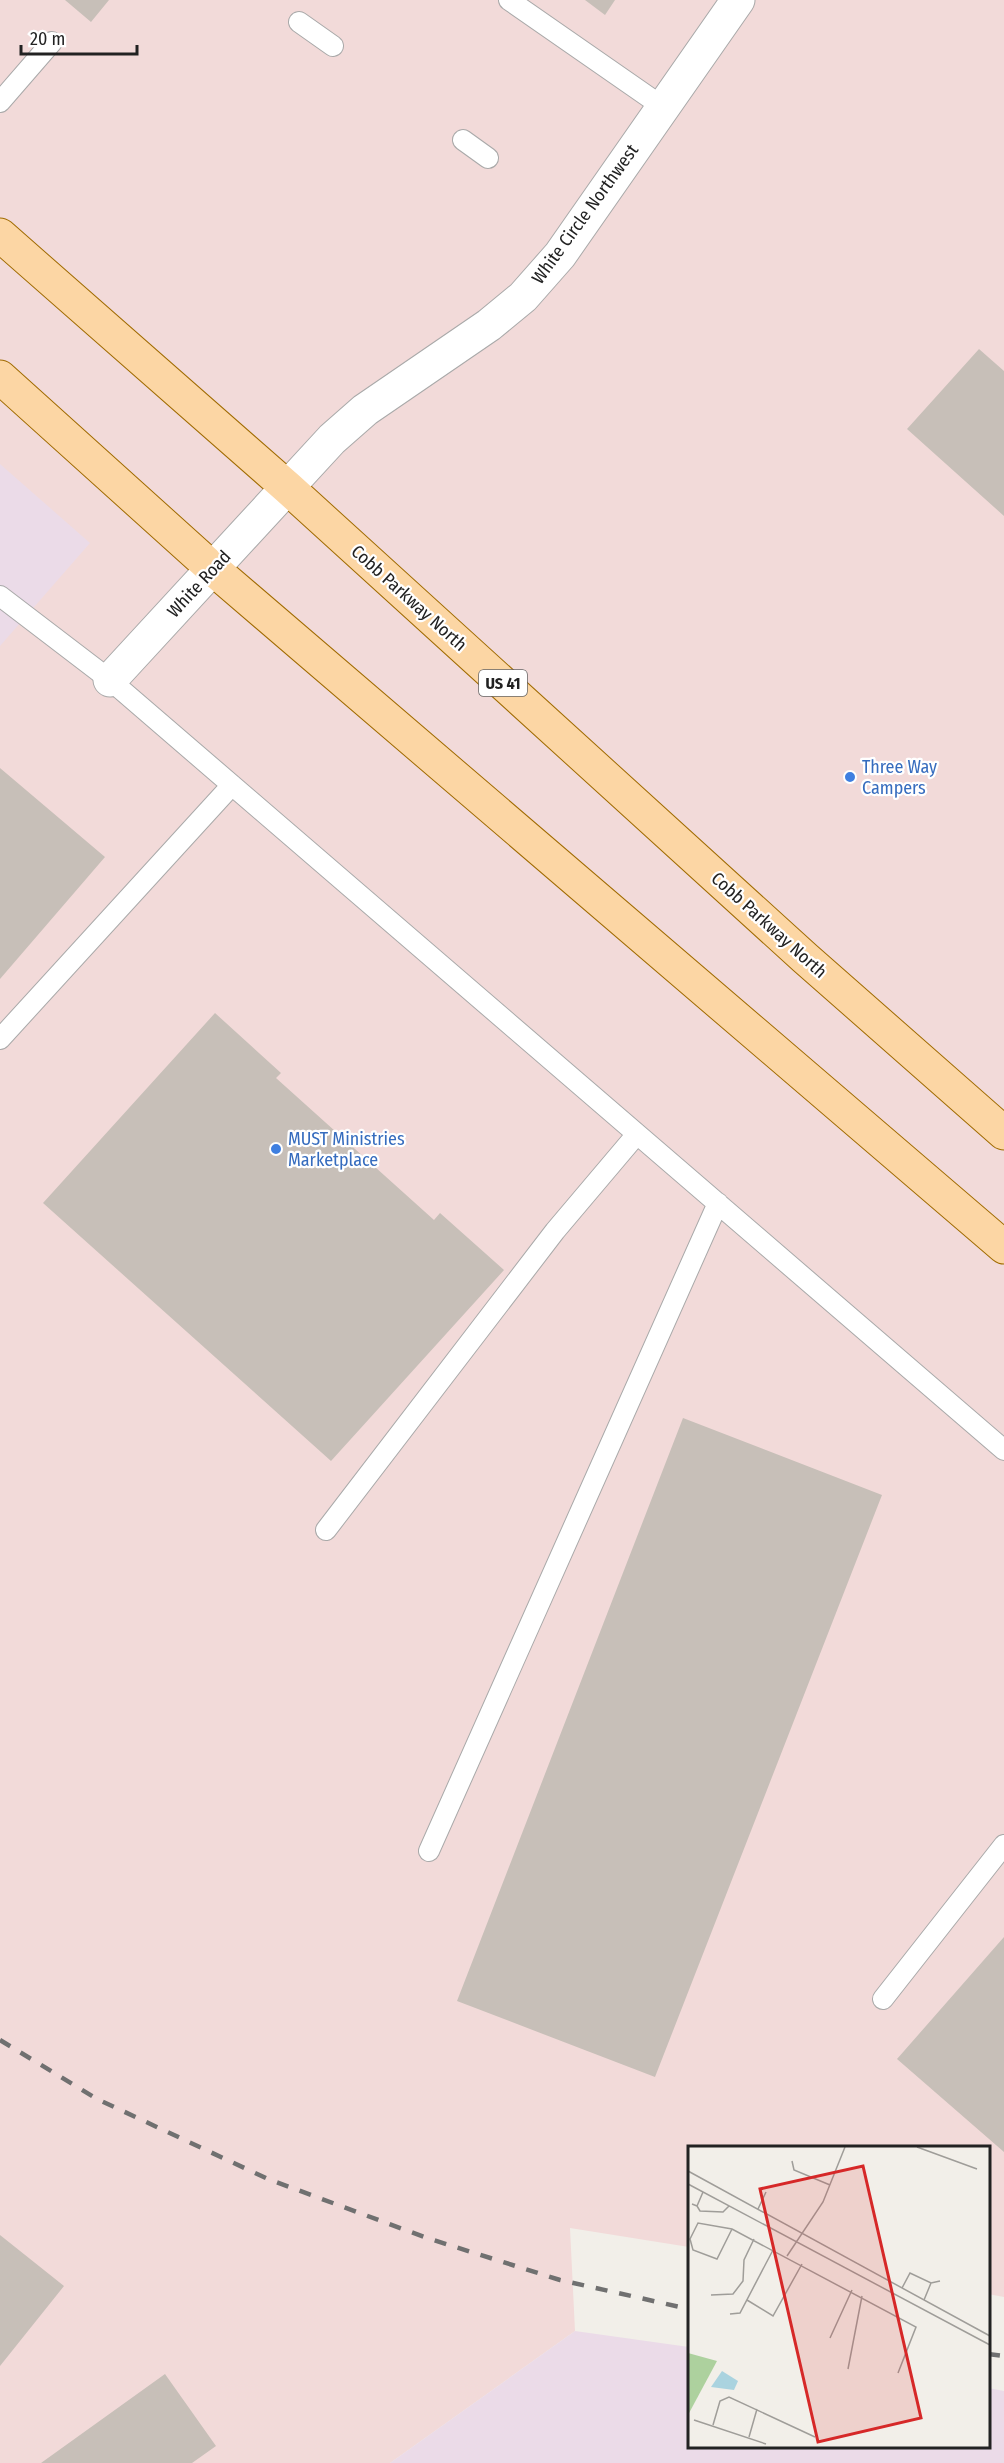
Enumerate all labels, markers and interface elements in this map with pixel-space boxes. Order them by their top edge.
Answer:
scale bar [21,18,136,56]
text: 20 m [30,28,65,50]
street label: White Circle Northwest [527,140,643,288]
street label: Cobb Parkway North [347,540,471,656]
street label: White Road [162,546,236,622]
road number: US 41 [479,670,527,696]
place label: Three Way Campers [862,756,937,799]
marker: Three Way Campers [843,770,857,784]
street label: Cobb Parkway North [707,867,831,983]
place label: MUST Ministries Marketplace [288,1128,405,1171]
marker: MUST Ministries Marketplace [269,1142,283,1156]
inset map [688,2146,989,2448]

